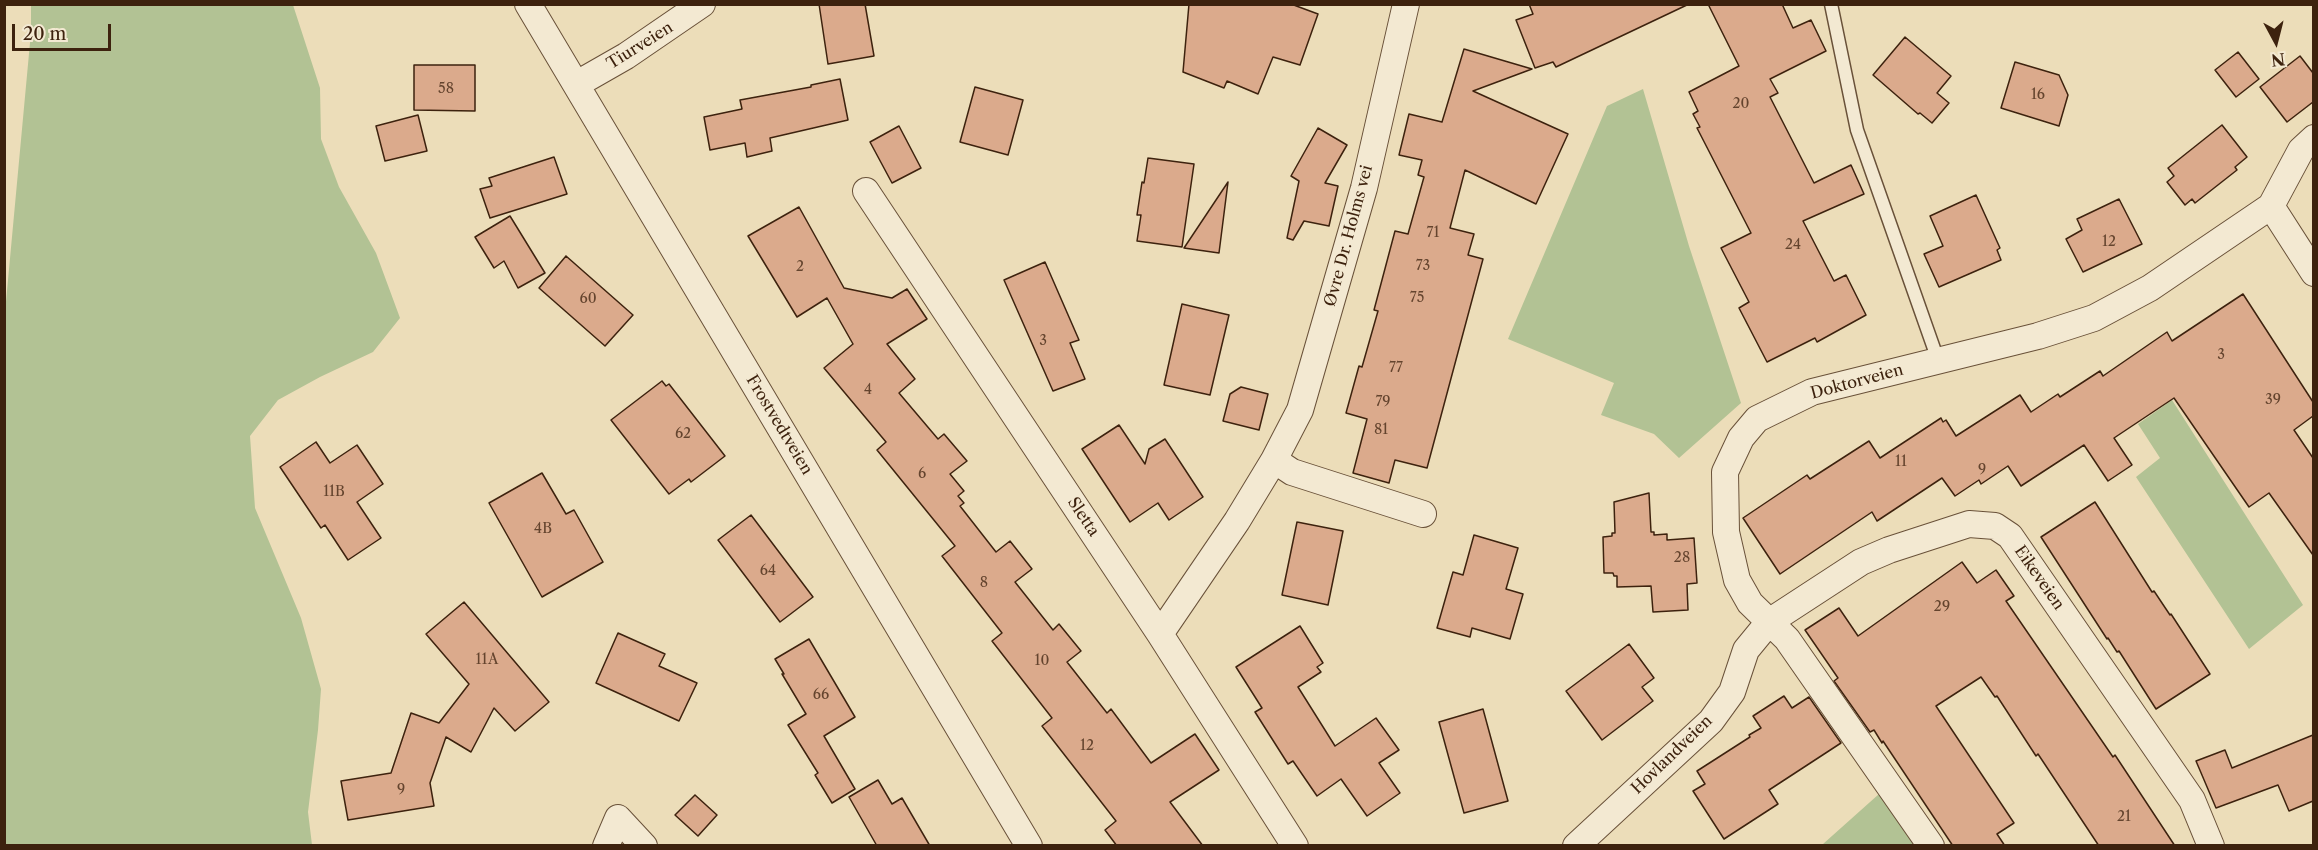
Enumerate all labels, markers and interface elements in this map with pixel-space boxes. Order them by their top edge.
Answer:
scale bar [15,12,114,50]
north arrow [2246,12,2306,72]
street label: Tiurveien [603,18,677,74]
text: 20 m [23,23,66,45]
text: N [2270,49,2286,71]
house number: 58 [438,81,454,97]
house number: 16 [2031,87,2045,103]
house number: 20 [1733,96,1749,112]
street label: Øvre Dr. Holms vei [1321,163,1377,309]
house number: 71 [1427,225,1439,241]
house number: 12 [2102,234,2116,250]
house number: 24 [1785,237,1801,253]
house number: 73 [1416,258,1430,274]
house number: 2 [796,259,804,275]
house number: 75 [1410,290,1424,306]
house number: 60 [579,291,597,307]
house number: 3 [1039,333,1047,349]
house number: 3 [2217,347,2225,363]
house number: 77 [1389,360,1403,376]
street label: Doktorveien [1809,360,1905,404]
street label: Frostvedtveien [742,372,816,478]
house number: 4 [864,382,872,398]
house number: 39 [2265,392,2281,408]
house number: 79 [1375,394,1391,410]
house number: 81 [1374,422,1388,438]
house number: 62 [675,426,691,442]
house number: 11 [1895,454,1907,470]
house number: 9 [1978,462,1986,478]
house number: 6 [918,466,926,482]
house number: 11B [323,484,345,500]
street label: Sletta [1063,494,1103,540]
house number: 4B [534,521,552,537]
street label: Eikeveien [2010,542,2068,614]
house number: 28 [1674,550,1690,566]
house number: 64 [760,563,776,579]
house number: 8 [980,575,988,591]
house number: 29 [1934,599,1950,615]
house number: 11A [476,652,498,668]
house number: 10 [1035,653,1049,669]
house number: 66 [813,687,829,703]
street label: Hovlandveien [1628,712,1716,798]
house number: 12 [1080,738,1094,754]
house number: 9 [397,782,405,798]
house number: 21 [2117,809,2131,825]

